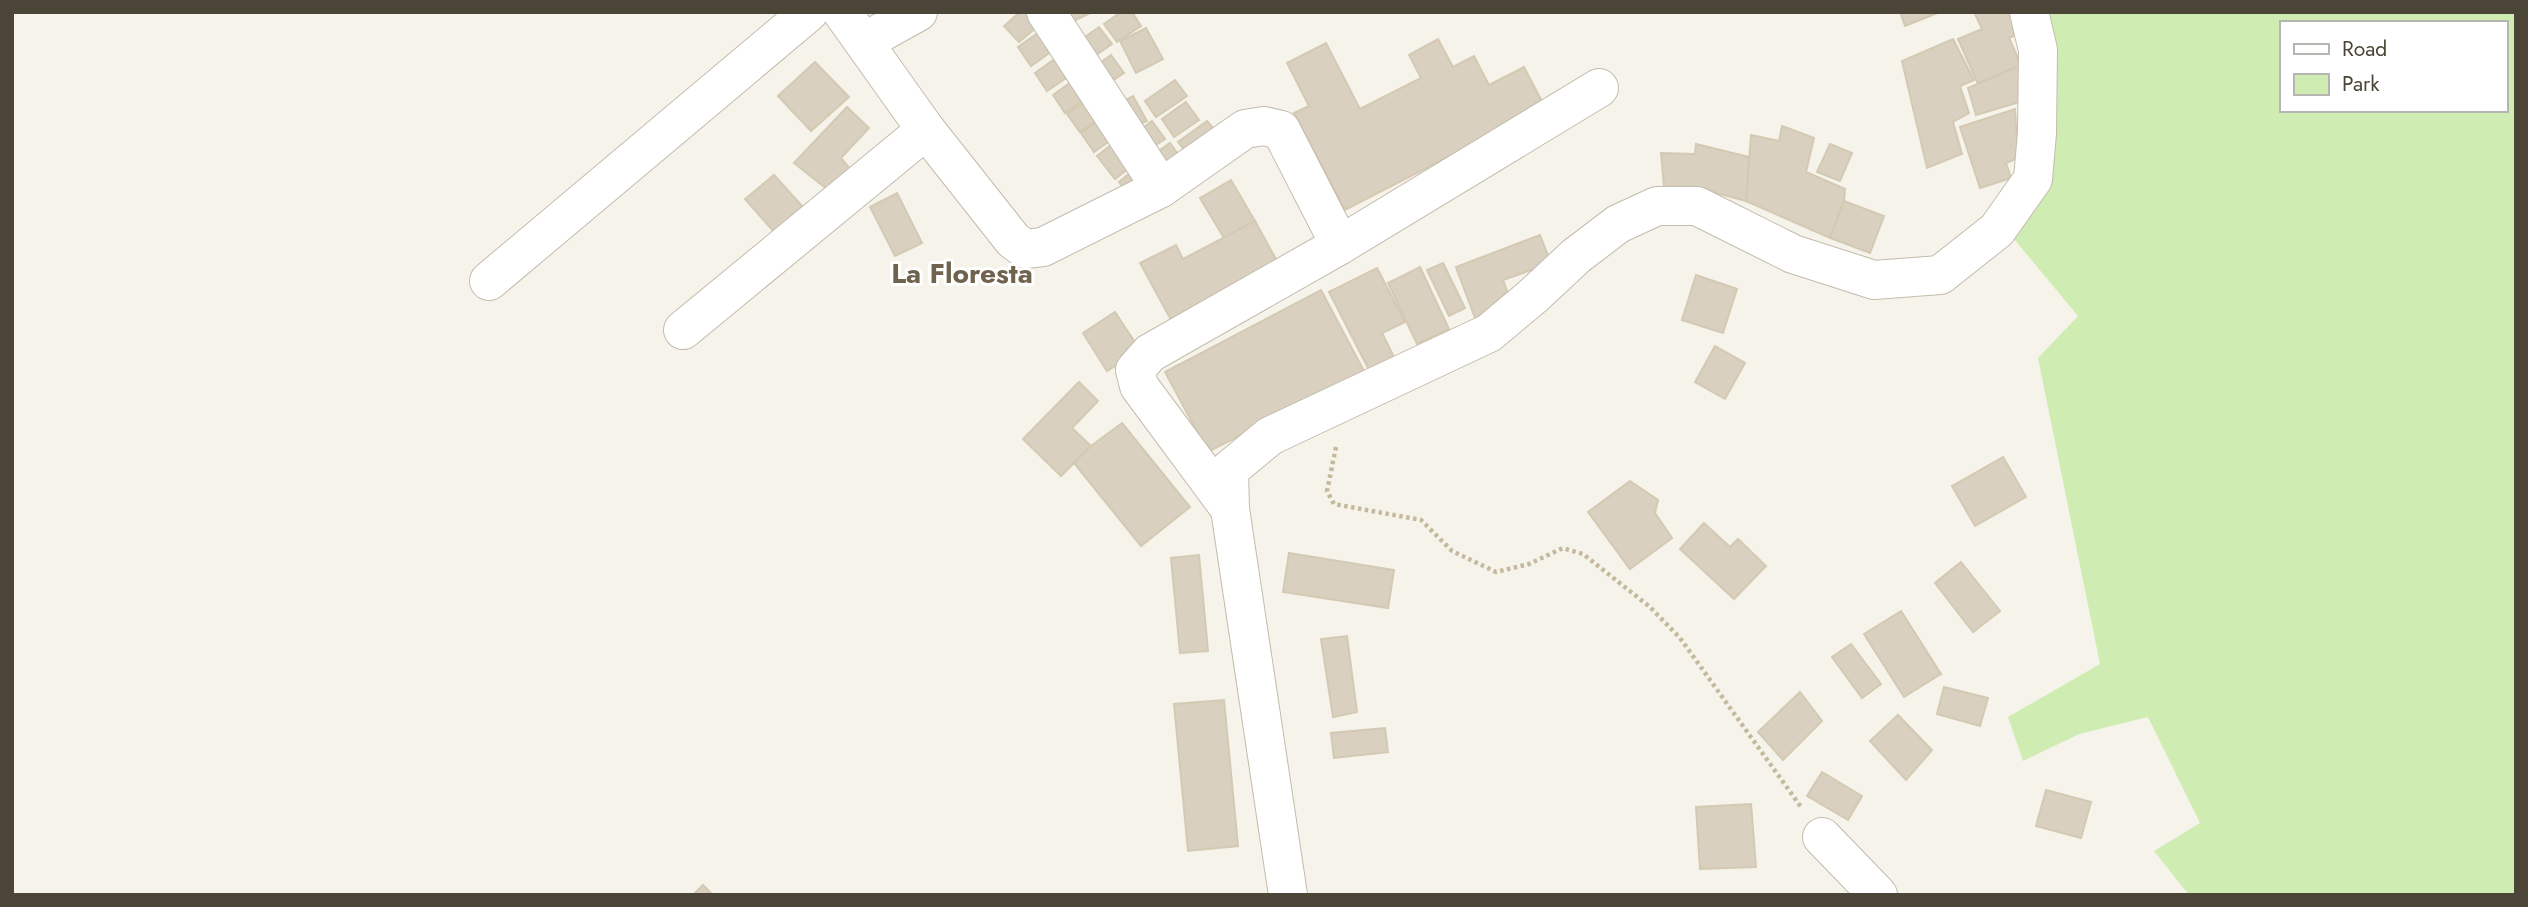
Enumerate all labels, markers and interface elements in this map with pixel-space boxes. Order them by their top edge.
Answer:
legend [2280,21,2507,112]
text: Road [2342,34,2387,64]
text: Park [2342,69,2380,99]
district label: La Floresta [891,253,1033,294]

